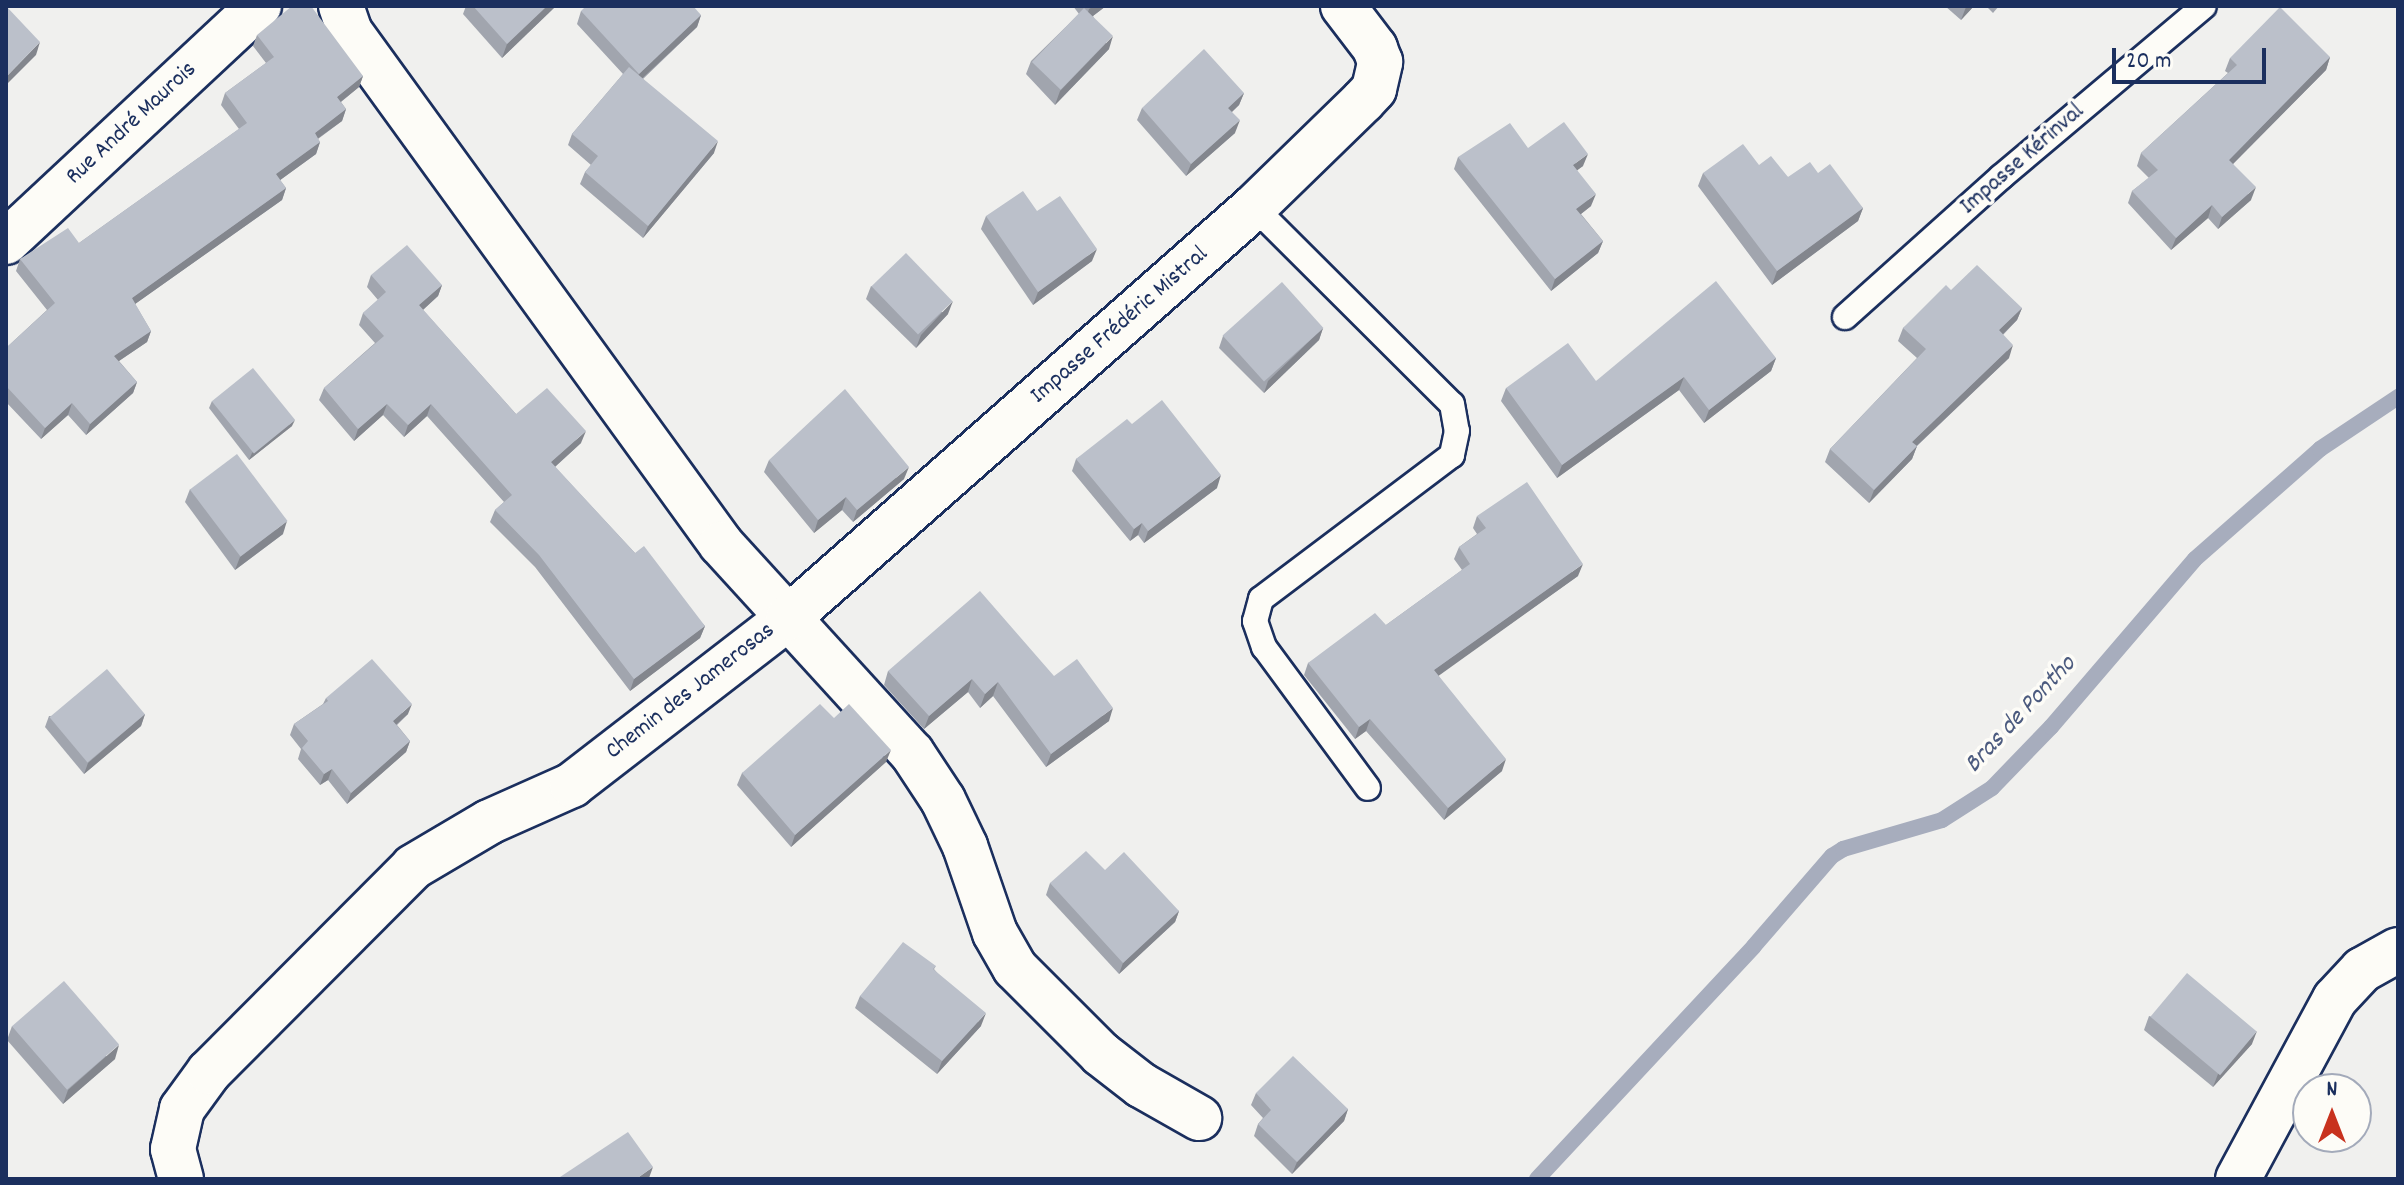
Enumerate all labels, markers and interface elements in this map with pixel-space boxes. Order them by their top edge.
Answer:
scale bar [2116,32,2270,82]
text: 20 m [2126,45,2172,79]
street label: Rue André Maurois [61,56,203,192]
street label: Impasse Kérinval [1955,98,2091,222]
street label: Impasse Frédéric Mistral [1025,241,1215,411]
street label: Chemin des Jamerosas [601,617,781,767]
water label: Bras de Pontho [1959,650,2083,780]
north arrow [2292,1073,2372,1153]
text: N [2327,1075,2337,1106]

